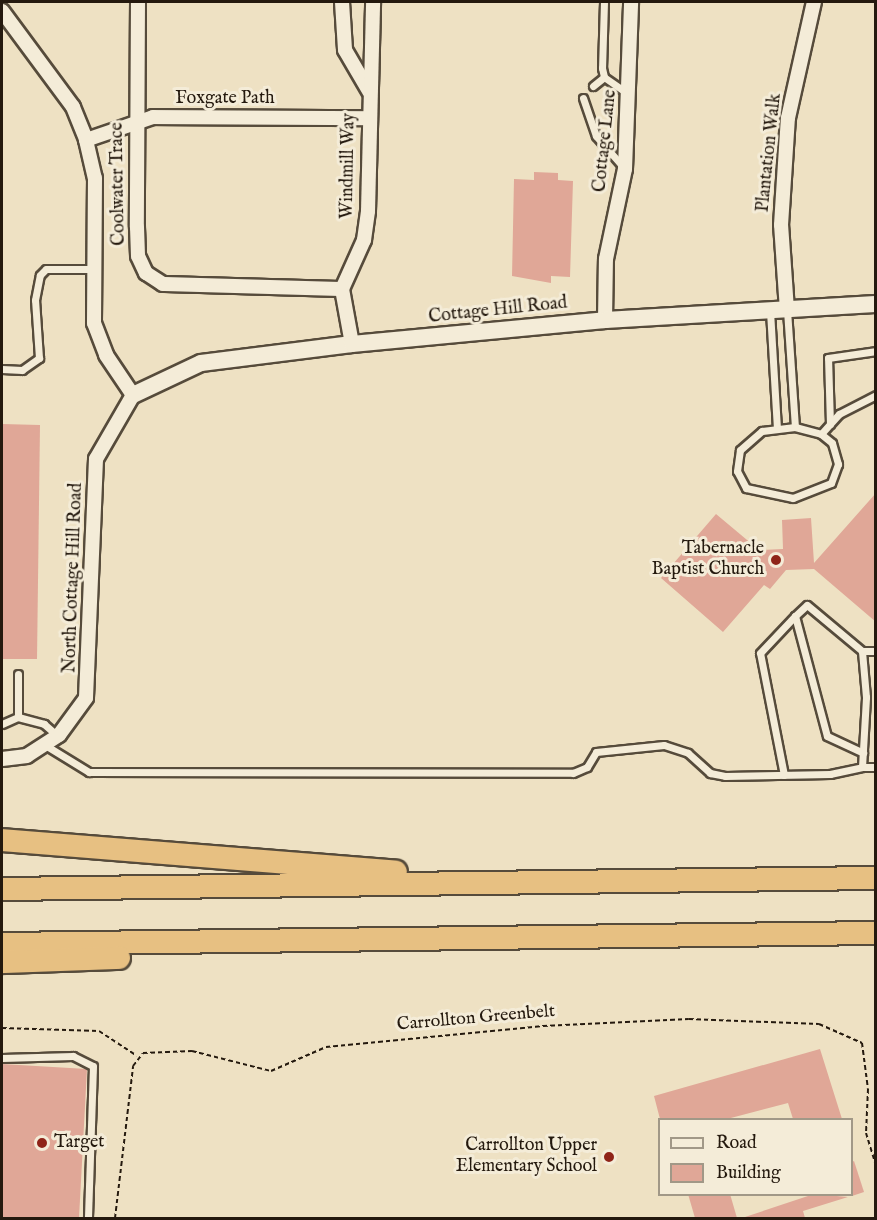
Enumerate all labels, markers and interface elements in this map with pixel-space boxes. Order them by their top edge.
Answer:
street label: Foxgate Path [175,88,275,110]
street label: Cottage Lane [590,89,622,193]
street label: Plantation Walk [753,93,787,213]
street label: Windmill Way [337,113,361,219]
street label: Coolwater Trace [107,122,131,246]
street label: Cottage Hill Road [428,293,568,329]
street label: North Cottage Hill Road [60,482,88,674]
place label: Tabernacle Baptist Church [652,539,764,582]
marker: Tabernacle Baptist Church [769,553,783,567]
street label: Carrollton Greenbelt [396,1001,556,1037]
legend [658,1118,853,1196]
place label: Target [54,1132,104,1154]
text: Road [716,1132,757,1155]
marker: Target [35,1136,49,1150]
place label: Carrollton Upper Elementary School [456,1136,597,1178]
marker: Carrollton Upper Elementary School [602,1150,616,1164]
text: Building [716,1162,781,1185]

